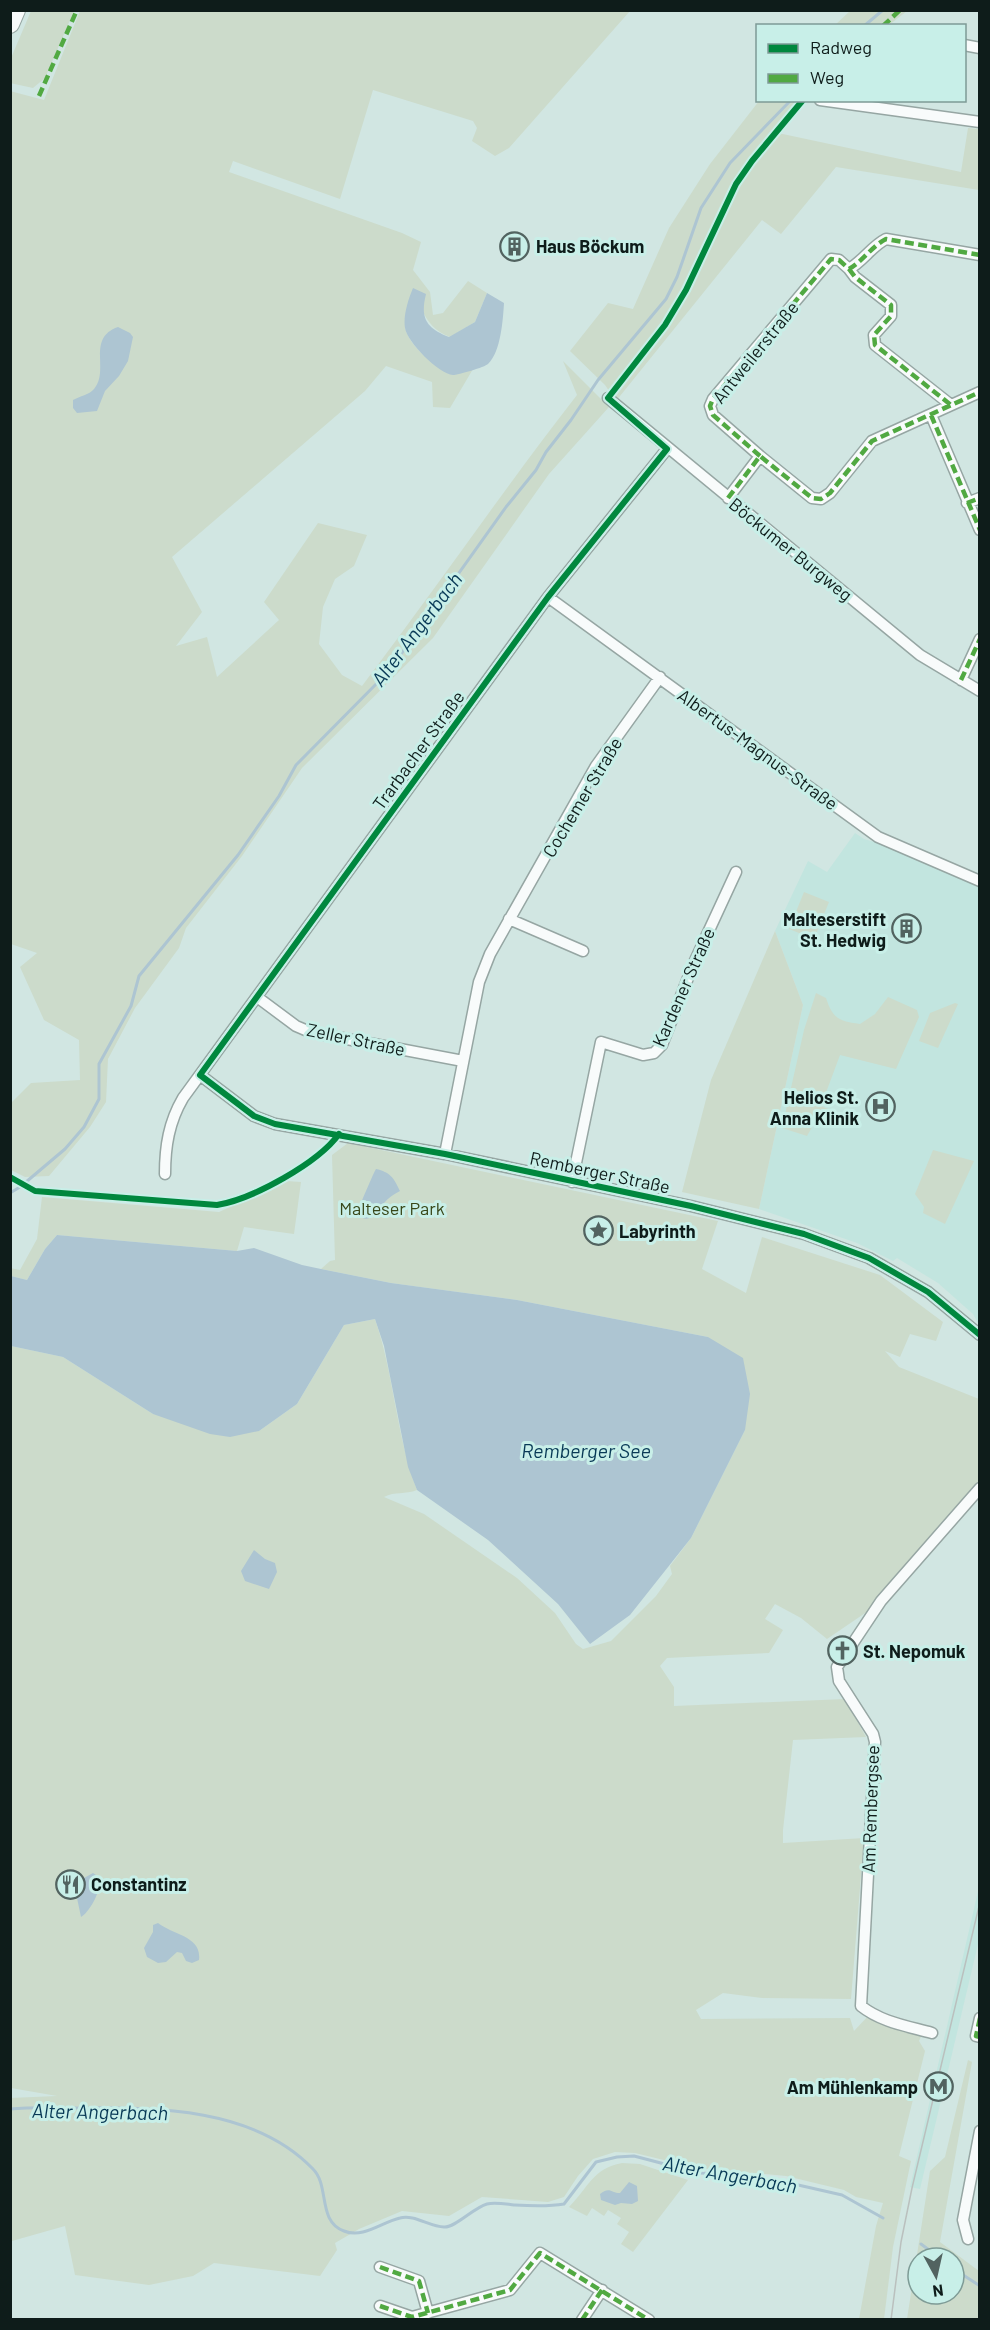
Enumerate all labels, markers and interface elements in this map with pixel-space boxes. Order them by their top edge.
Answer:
legend [756,24,966,102]
text: Radweg [810,36,872,58]
text: Weg [810,66,844,88]
building icon: Haus Böckum [499,230,531,262]
place label: Haus Böckum [536,235,644,257]
street label: Antweilerstraße [707,297,803,407]
street label: Böckumer Burgweg [725,493,857,605]
water label: Alter Angerbach [365,567,467,691]
street label: Albertus-Magnus-Straße [674,684,842,814]
street label: Trarbacher Straße [367,686,469,814]
street label: Cochemer Straße [538,733,626,861]
place label: Malteserstift St. Hedwig [783,908,886,951]
building icon: Malteserstift St. Hedwig [891,913,923,945]
street label: Kardener Straße [647,924,719,1050]
street label: Zeller Straße [305,1018,407,1060]
place label: Helios St. Anna Klinik [770,1086,859,1129]
hospital icon: Helios St. Anna Klinik [864,1091,896,1123]
street label: Remberger Straße [528,1146,672,1198]
park label: Malteser Park [339,1197,445,1219]
place icon: Labyrinth [582,1215,614,1247]
place label: Labyrinth [619,1220,696,1242]
water label: Remberger See [521,1438,651,1462]
church icon: St. Nepomuk [826,1635,858,1667]
place label: St. Nepomuk [863,1640,966,1662]
street label: Am Rembergsee [857,1745,883,1873]
restaurant icon: Constantinz [54,1868,86,1900]
place label: Constantinz [91,1873,187,1895]
metro station icon: Am Mühlenkamp [923,2071,955,2103]
place label: Am Mühlenkamp [787,2076,918,2098]
water label: Alter Angerbach [32,2098,168,2124]
water label: Alter Angerbach [661,2150,799,2198]
north arrow [906,2246,966,2306]
text: N [932,2281,945,2301]

